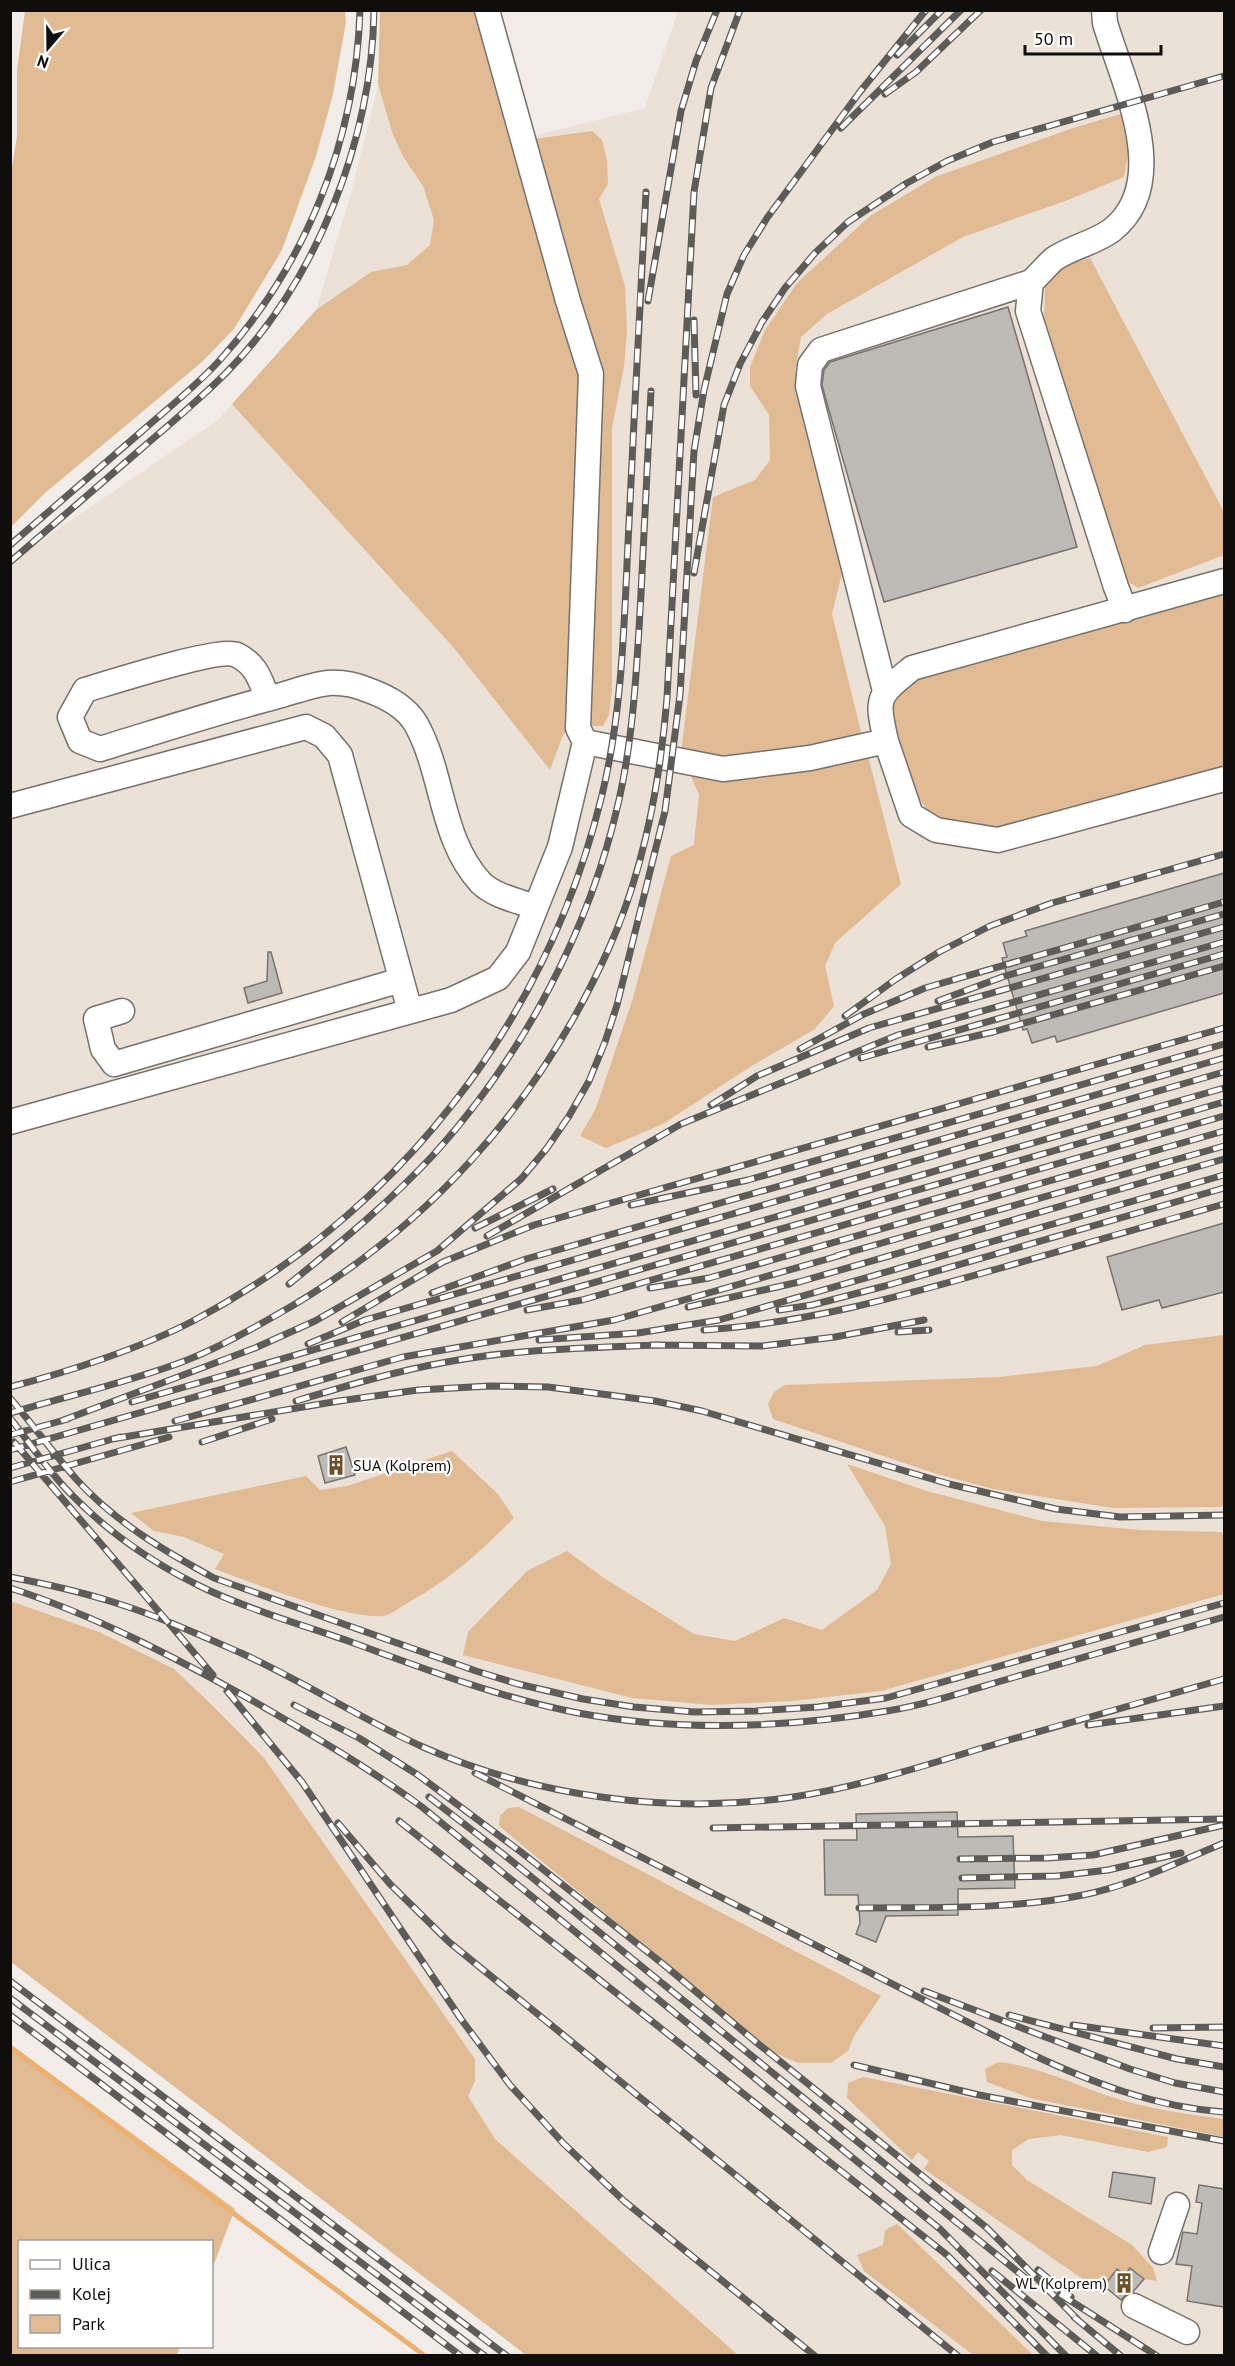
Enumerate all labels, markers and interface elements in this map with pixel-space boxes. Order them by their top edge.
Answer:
north arrow [18,18,78,78]
scale bar [1025,18,1162,56]
text: 50 m [1034,27,1073,50]
text: N [35,51,51,73]
building icon: SUA (Kolprem) [324,1453,348,1477]
place label: SUA (Kolprem) [353,1455,451,1475]
legend [18,2240,213,2348]
text: Ulica [72,2252,111,2275]
building icon: WL (Kolprem) [1112,2271,1136,2295]
place label: WL (Kolprem) [1015,2273,1107,2293]
text: Kolej [72,2282,111,2305]
text: Park [72,2312,105,2335]

